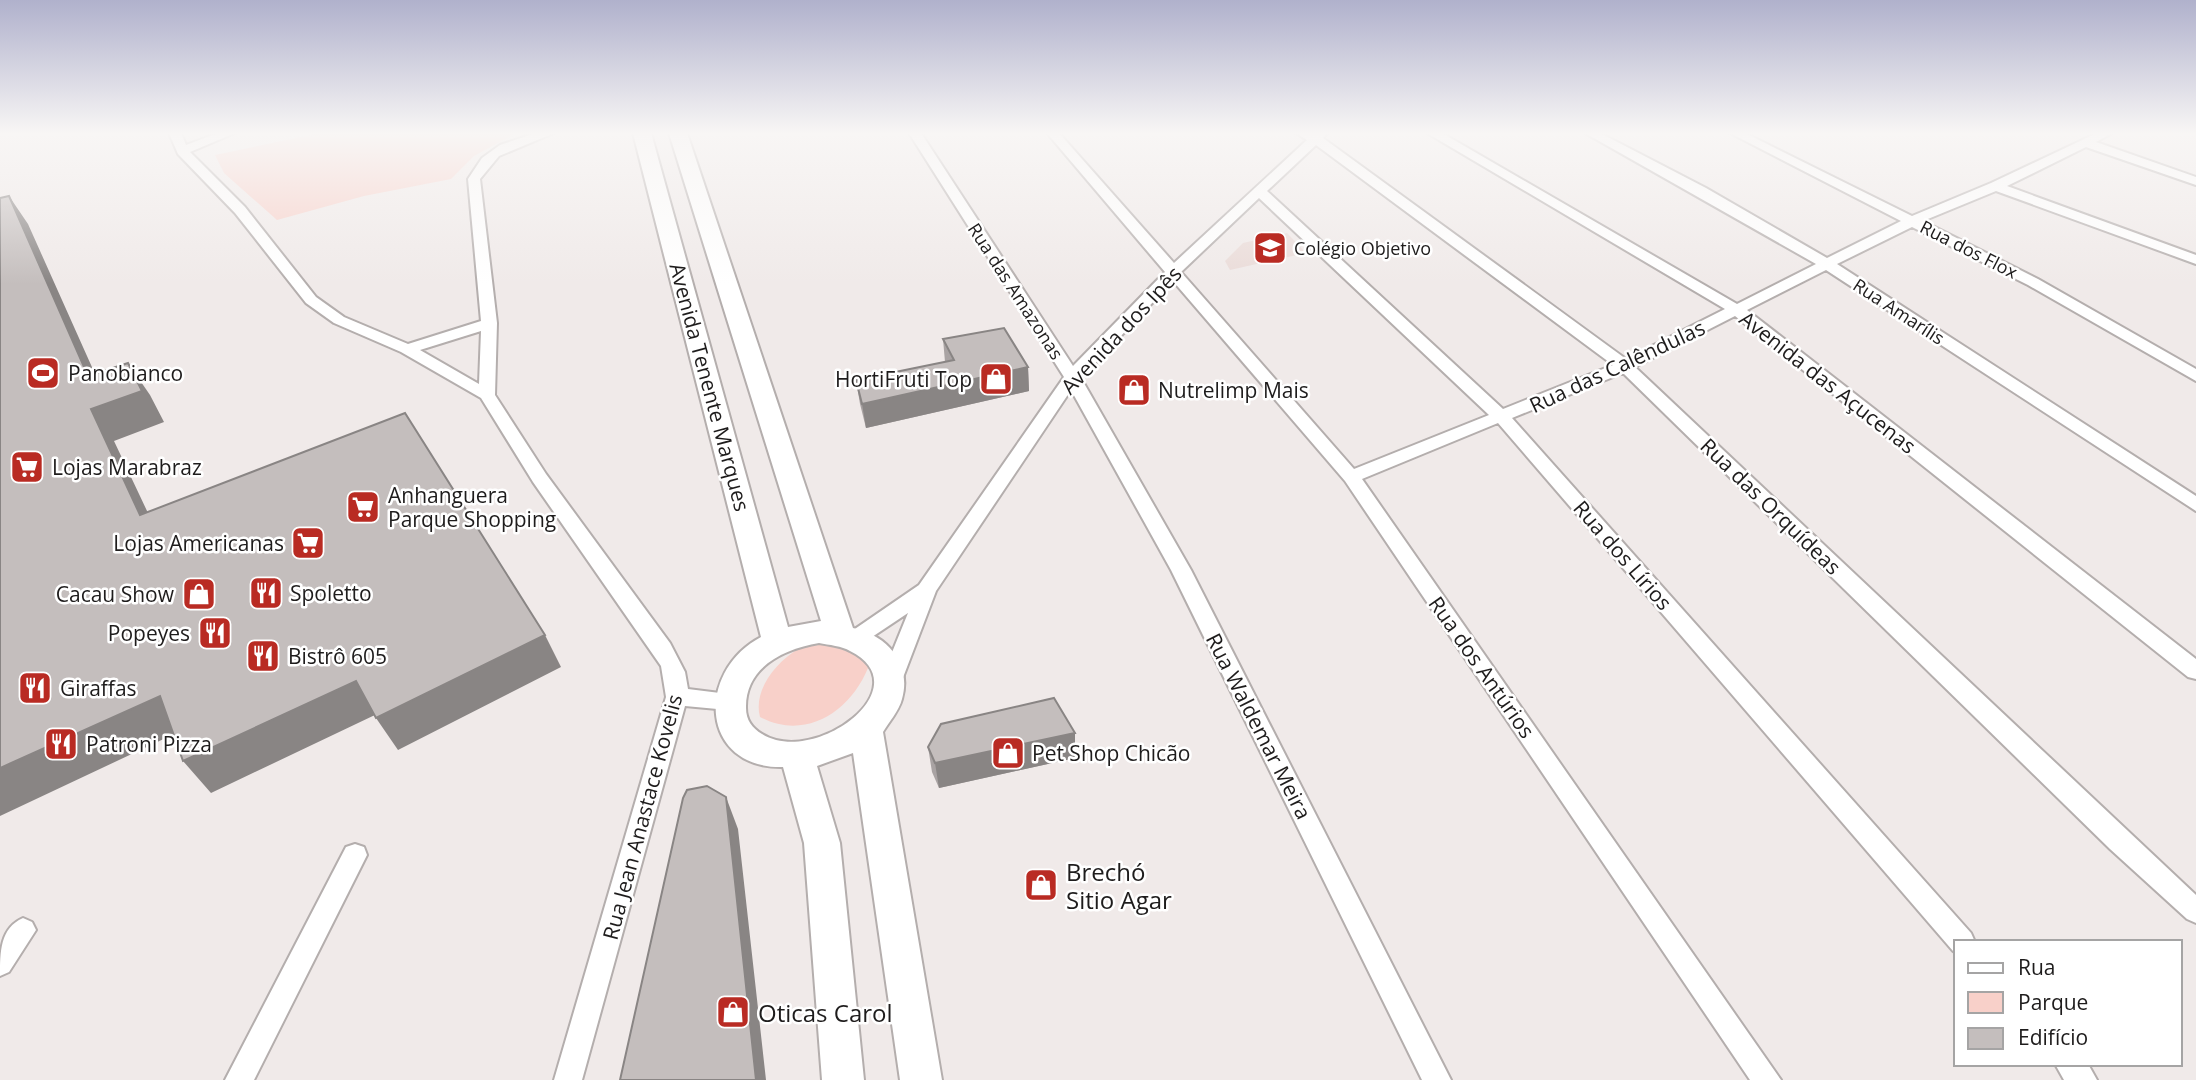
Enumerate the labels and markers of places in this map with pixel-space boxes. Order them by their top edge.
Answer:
school or university icon: Colégio Objetivo [1251,229,1289,267]
place label: Colégio Objetivo [1294,236,1431,260]
sports icon: Panobianco [24,354,62,392]
place label: Panobianco [68,359,183,387]
shop icon: HortiFruti Top [977,360,1015,398]
place label: HortiFruti Top [835,365,972,393]
shop icon: Nutrelimp Mais [1115,371,1153,409]
place label: Nutrelimp Mais [1158,376,1309,404]
supermarket icon: Lojas Marabraz [8,448,46,486]
place label: Lojas Marabraz [52,453,202,481]
place label: Anhanguera Parque Shopping [388,481,556,533]
supermarket icon: Anhanguera Parque Shopping [344,488,382,526]
supermarket icon: Lojas Americanas [289,524,327,562]
place label: Lojas Americanas [113,529,284,557]
restaurant icon: Spoletto [247,574,285,612]
shop icon: Cacau Show [180,575,218,613]
place label: Spoletto [290,579,372,607]
place label: Cacau Show [56,580,175,608]
restaurant icon: Popeyes [196,614,234,652]
place label: Popeyes [108,619,190,647]
restaurant icon: Bistrô 605 [244,637,282,675]
place label: Bistrô 605 [288,642,387,670]
restaurant icon: Giraffas [16,669,54,707]
place label: Giraffas [60,674,137,702]
restaurant icon: Patroni Pizza [42,725,80,763]
place label: Patroni Pizza [86,730,212,758]
shop icon: Pet Shop Chicão [989,734,1027,772]
place label: Pet Shop Chicão [1032,739,1190,767]
place label: Brechó Sitio Agar [1066,855,1172,916]
shop icon: Brechó Sitio Agar [1022,866,1060,904]
shop icon: Oticas Carol [714,993,752,1031]
place label: Oticas Carol [758,996,893,1029]

